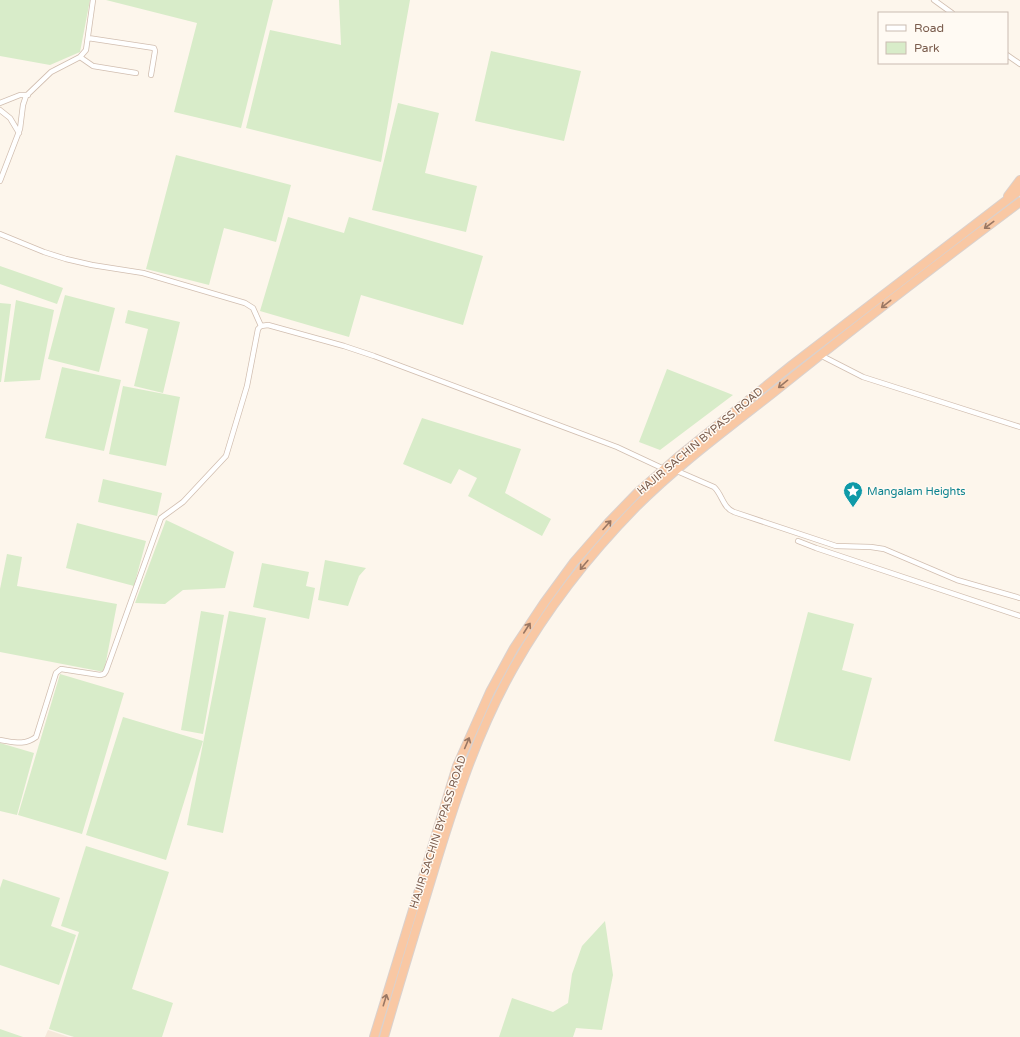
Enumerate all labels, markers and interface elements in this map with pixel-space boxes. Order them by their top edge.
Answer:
legend [878,12,1008,64]
text: Road [914,21,944,35]
text: Park [914,41,940,55]
one-way arrow [984,221,995,230]
one-way arrow [880,300,891,309]
one-way arrow [778,380,789,389]
street label: HAJIR SACHIN BYPASS ROAD [635,385,765,497]
place icon: Mangalam Heights [842,480,864,508]
place label: Mangalam Heights [867,485,966,498]
one-way arrow [602,519,611,530]
one-way arrow [579,560,588,571]
one-way arrow [523,622,532,633]
one-way arrow [464,737,471,749]
street label: HAJIR SACHIN BYPASS ROAD [407,754,469,910]
one-way arrow [382,993,389,1006]

